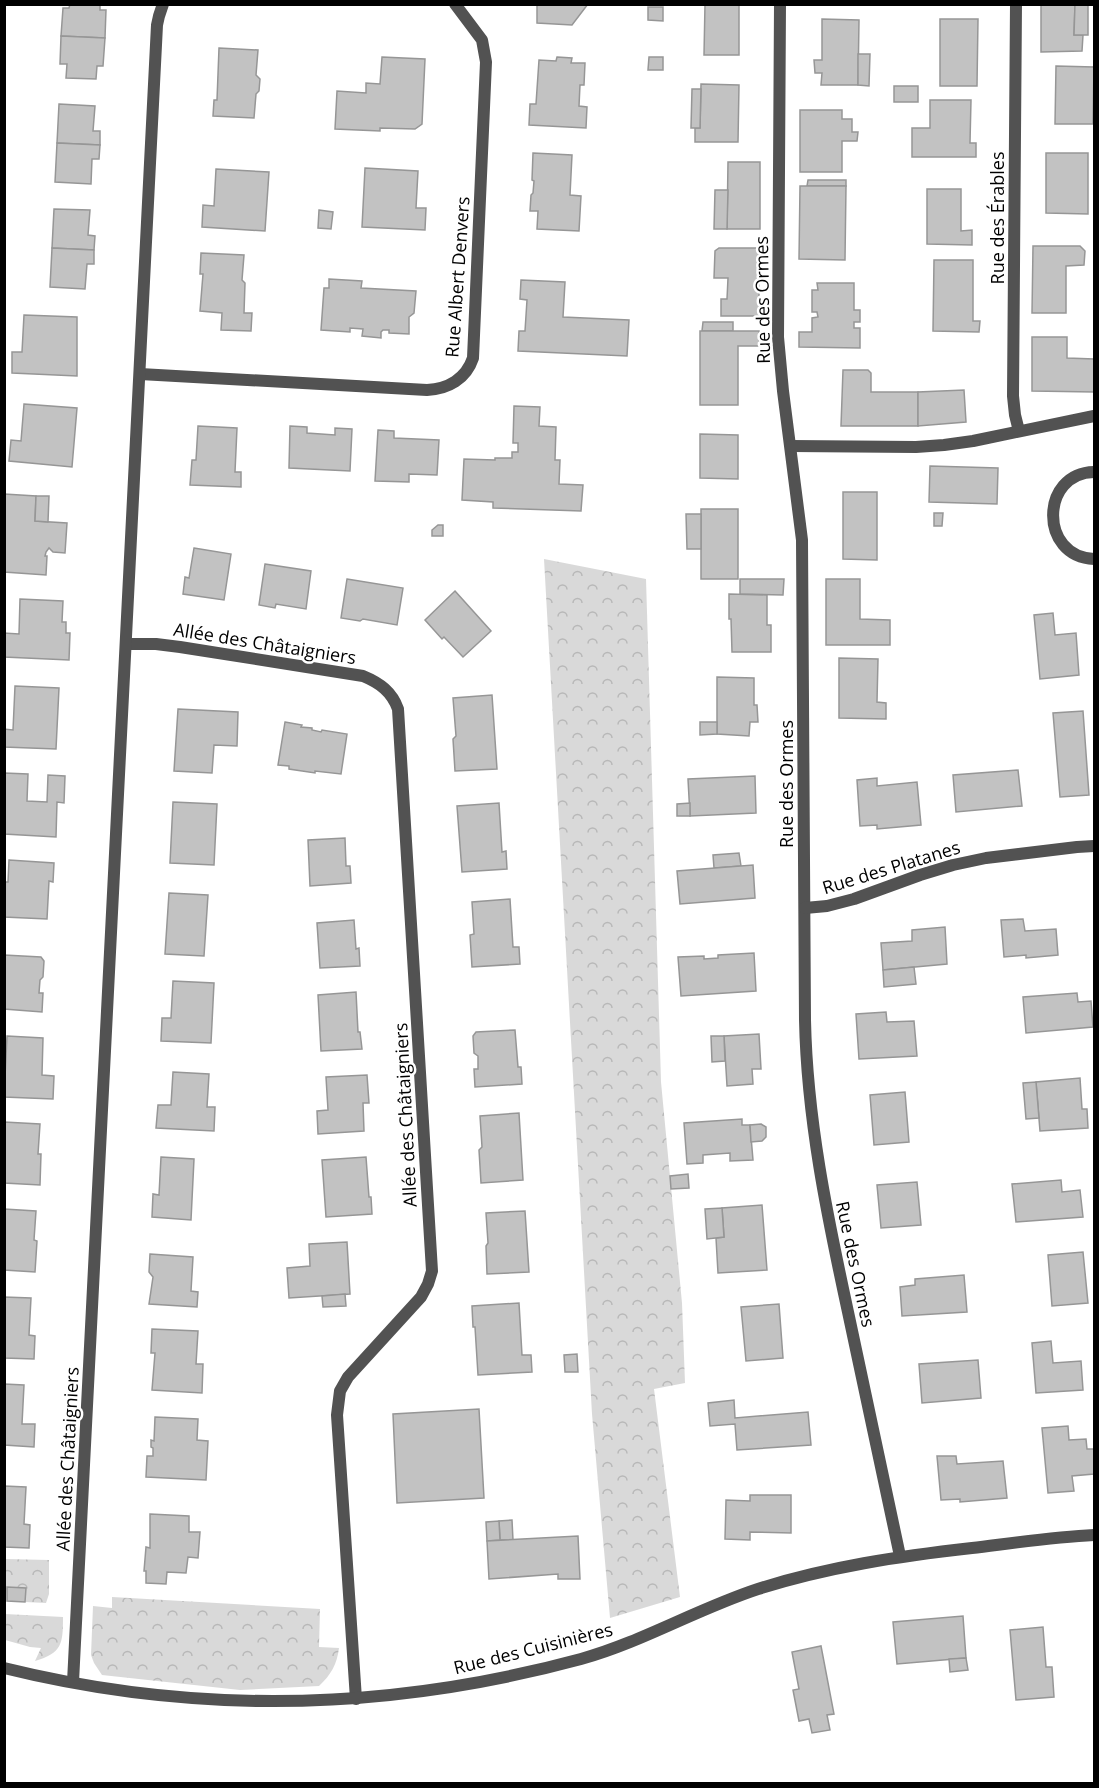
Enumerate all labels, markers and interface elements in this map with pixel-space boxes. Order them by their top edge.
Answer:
street label: Rue des Érables [985,152,1009,284]
street label: Rue Albert Denvers [439,196,475,358]
street label: Rue des Ormes [749,236,775,364]
street label: Allée des Châtaigniers [172,617,358,669]
street label: Rue des Ormes [774,720,798,848]
street label: Rue des Platanes [819,835,963,899]
street label: Allée des Châtaigniers [388,1022,422,1208]
street label: Rue des Ormes [831,1199,881,1329]
street label: Allée des Châtaigniers [50,1366,84,1552]
street label: Rue des Cuisinières [451,1617,615,1679]

